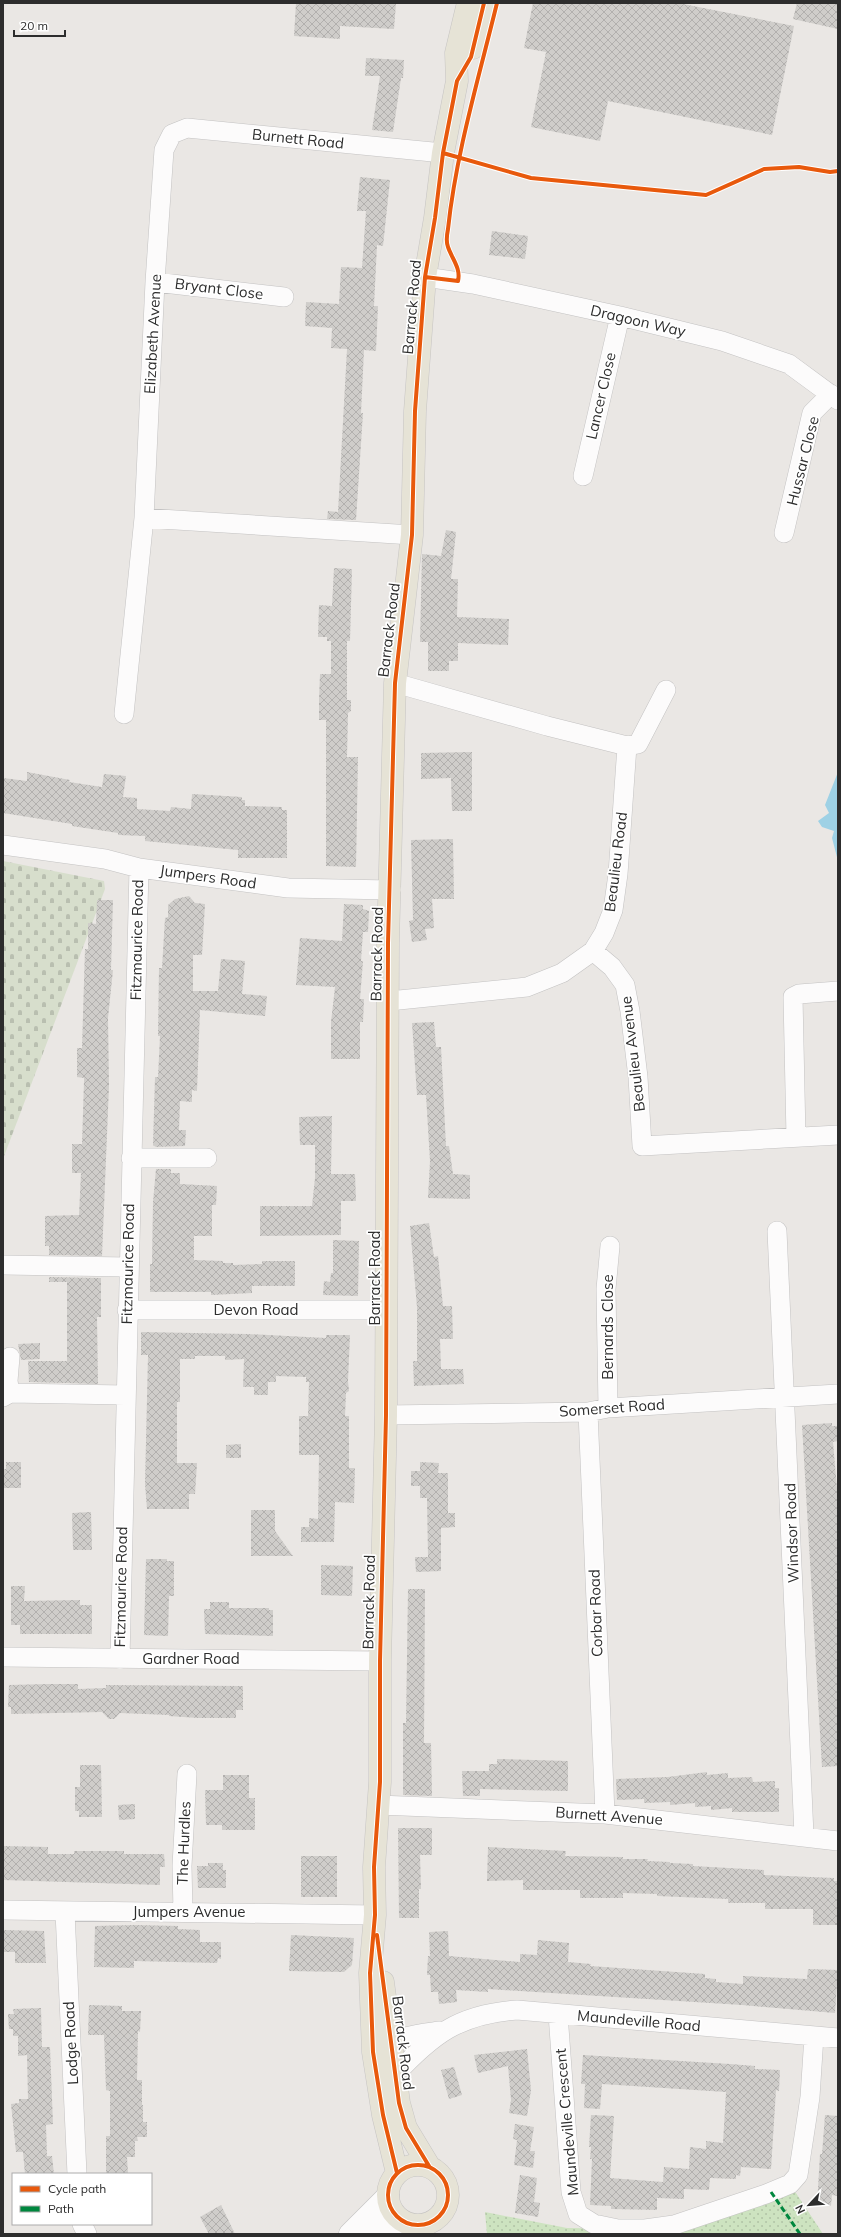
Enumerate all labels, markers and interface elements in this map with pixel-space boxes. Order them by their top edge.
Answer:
scale bar [14,12,65,38]
text: 20 m [20,18,48,33]
street label: Burnett Road [251,124,345,153]
street label: Barrack Road [398,259,425,355]
street label: Elizabeth Avenue [140,274,165,394]
street label: Bryant Close [174,274,264,303]
street label: Dragoon Way [589,300,688,341]
street label: Lancer Close [581,351,620,441]
street label: Hussar Close [782,414,823,508]
street label: Barrack Road [373,582,404,678]
street label: Beaulieu Road [600,811,631,913]
street label: Jumpers Road [159,860,258,893]
street label: Fitzmaurice Road [126,879,147,1001]
street label: Barrack Road [366,906,387,1002]
street label: Beaulieu Avenue [616,995,649,1113]
street label: Fitzmaurice Road [117,1203,138,1325]
street label: Barrack Road [365,1231,384,1325]
street label: Bernards Close [598,1274,617,1380]
street label: Devon Road [213,1300,299,1319]
street label: Somerset Road [558,1394,666,1421]
street label: Windsor Road [780,1483,803,1583]
street label: Fitzmaurice Road [110,1526,131,1648]
street label: Barrack Road [358,1554,379,1650]
street label: Corbar Road [584,1569,607,1657]
street label: Gardner Road [142,1649,240,1668]
street label: The Hurdles [173,1801,194,1885]
street label: Burnett Avenue [555,1802,663,1829]
street label: Jumpers Avenue [133,1902,245,1921]
street label: Barrack Road [388,1995,419,2091]
street label: Lodge Road [59,2001,82,2085]
street label: Maundeville Road [576,2006,702,2035]
street label: Maundeville Crescent [551,2048,582,2197]
legend [12,2173,152,2225]
text: Cycle path [48,2181,106,2196]
north arrow [789,2185,829,2225]
text: Path [48,2201,74,2216]
text: N [792,2203,808,2216]

